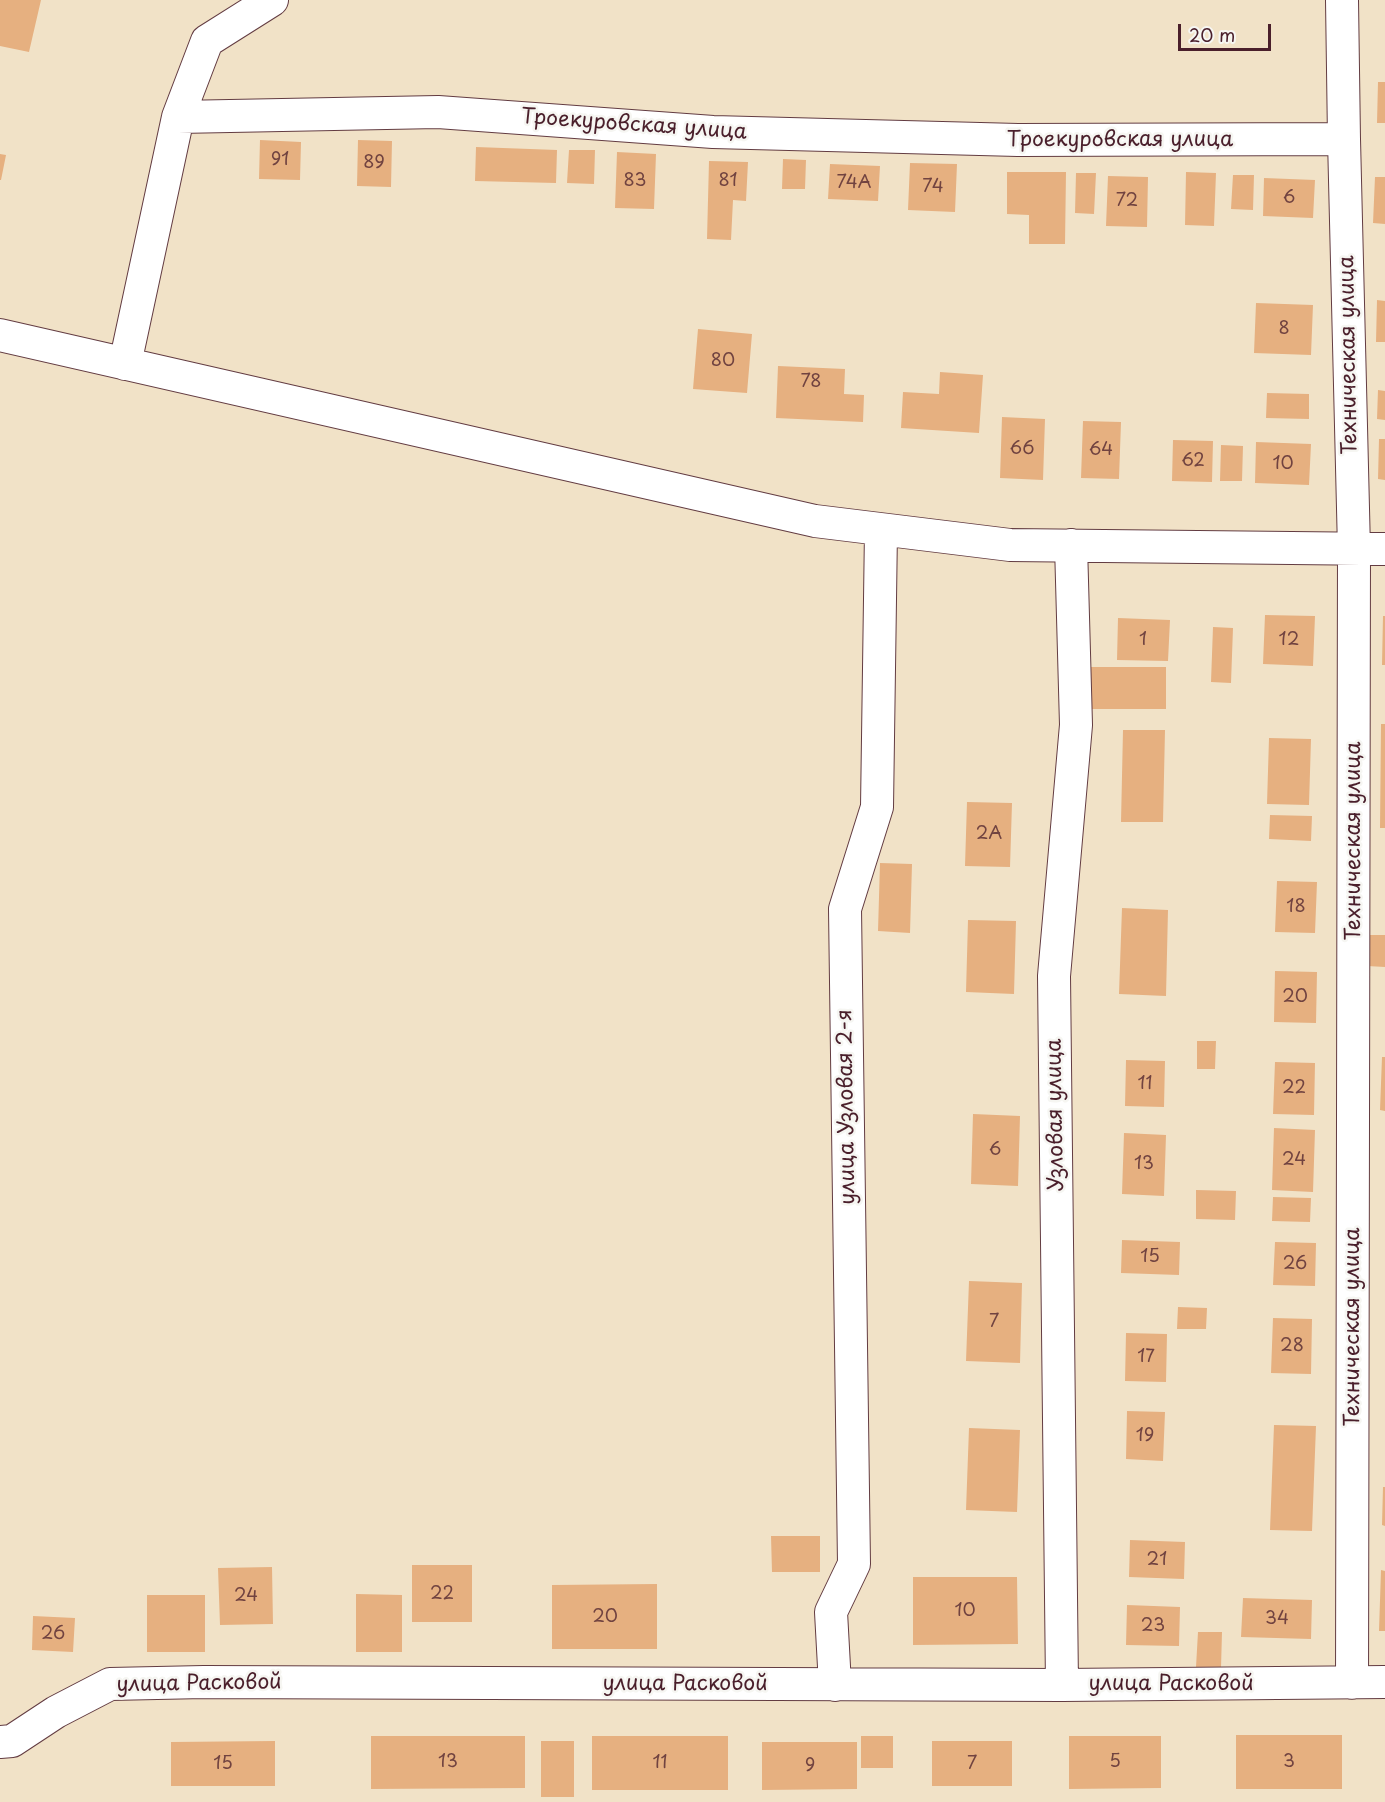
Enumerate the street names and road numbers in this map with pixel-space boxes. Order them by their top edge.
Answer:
street label: Троекуровская улица [520,105,748,145]
street label: Троекуровская улица [1007,127,1233,153]
street label: Техническая улица [1335,255,1363,455]
street label: Техническая улица [1341,742,1367,940]
street label: улица Узловая 2-я [833,1009,861,1205]
street label: Узловая улица [1042,1038,1070,1192]
street label: Техническая улица [1340,1228,1366,1426]
street label: улица Расковой [116,1670,282,1698]
street label: улица Расковой [602,1671,768,1697]
street label: улица Расковой [1088,1671,1254,1697]

